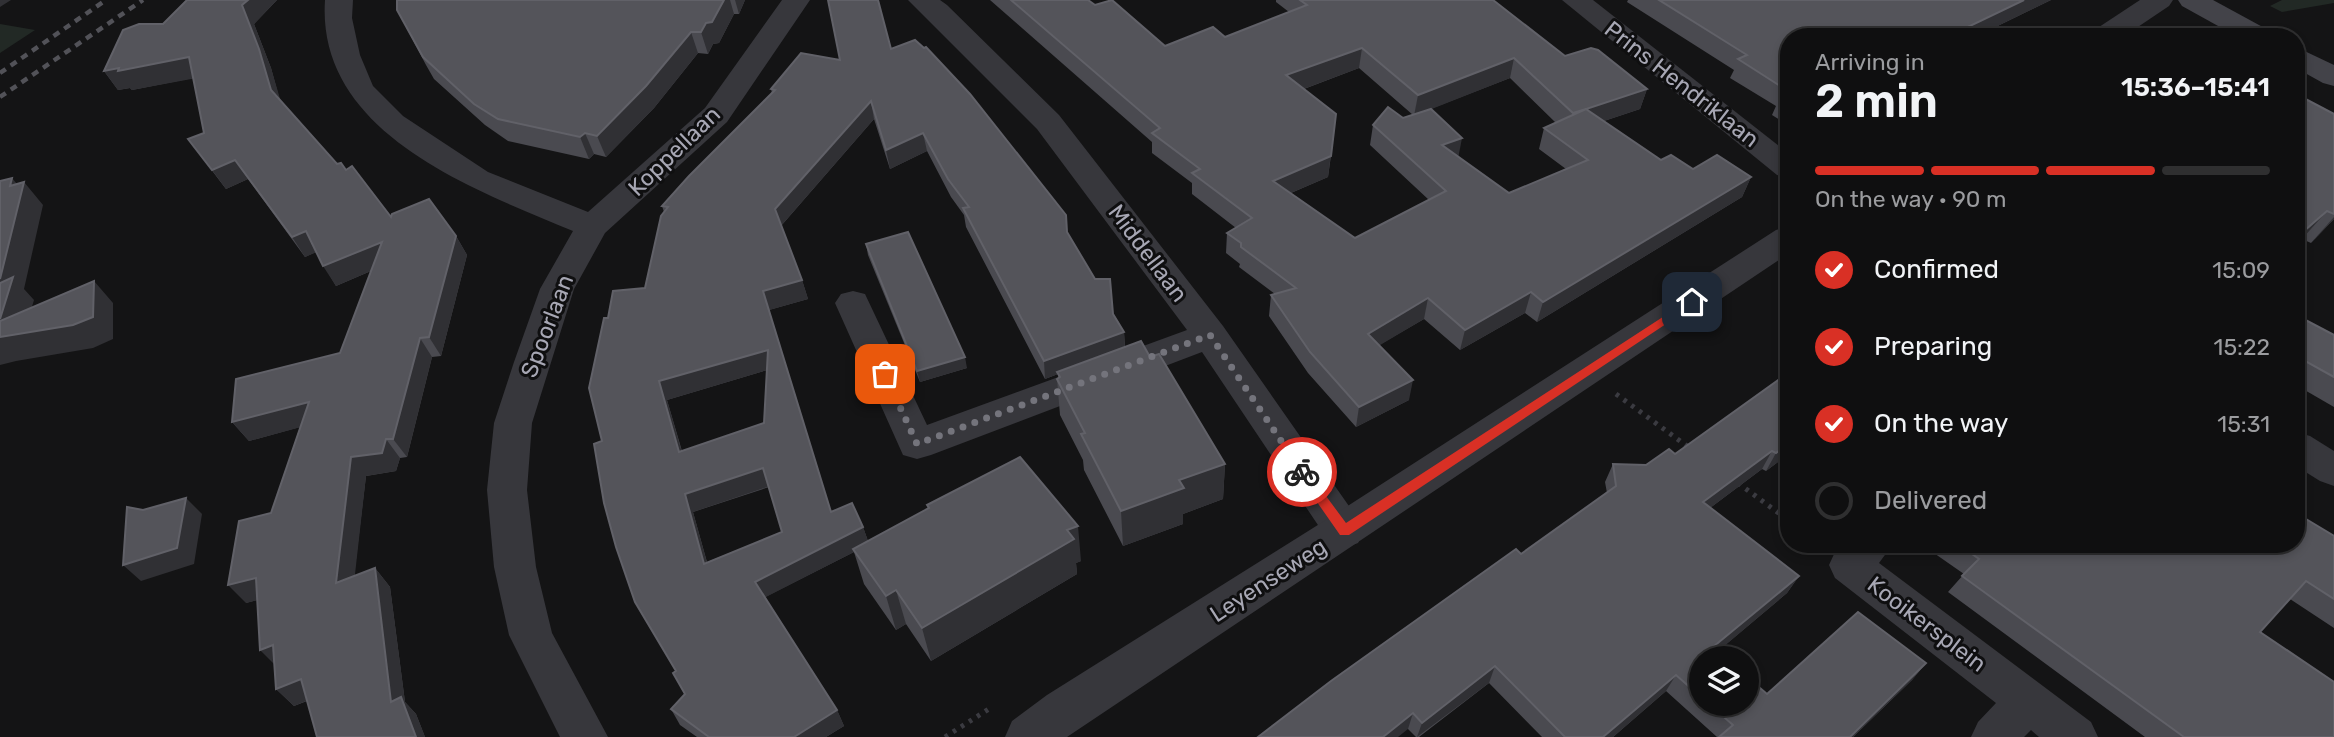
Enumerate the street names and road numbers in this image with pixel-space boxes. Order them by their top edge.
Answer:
street label: Prins Hendriklaan [1599,15,1765,153]
street label: Koppellaan [622,100,726,202]
street label: Middellaan [1102,199,1194,307]
street label: Spoorlaan [515,271,579,381]
street label: Leyenseweg [1204,532,1332,628]
street label: Kooikersplein [1862,570,1992,678]

